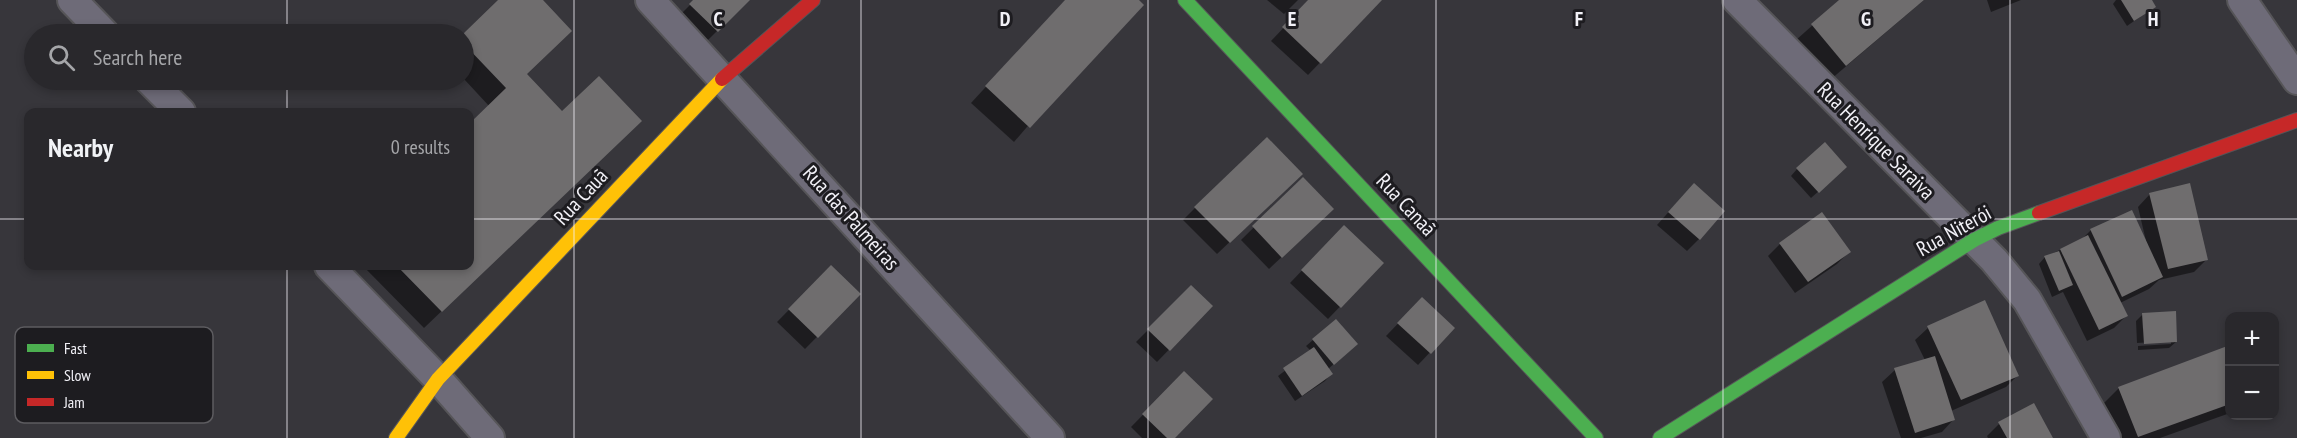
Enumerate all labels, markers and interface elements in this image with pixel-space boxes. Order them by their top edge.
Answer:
text: C [713,6,723,32]
text: D [1000,6,1011,32]
text: E [1288,6,1296,32]
text: F [1575,6,1583,32]
text: G [1861,6,1871,32]
text: H [2148,6,2158,32]
search box [24,24,474,90]
icon: search [45,41,78,74]
text: Search here [93,43,182,71]
street label: Rua Henrique Saraiva [1812,76,1941,205]
text: Nearby [48,131,113,164]
text: 0 results [391,134,450,160]
street label: Rua das Palmeiras [797,160,905,276]
street label: Rua Cauã [548,163,613,230]
street label: Rua Canaã [1371,168,1442,242]
street label: Rua Niterói [1912,199,1996,262]
map controls [2225,312,2279,420]
button: + [2225,312,2279,366]
legend [15,327,213,423]
text: Fast [64,338,87,358]
text: Slow [64,365,91,385]
button: − [2225,366,2279,420]
text: Jam [63,392,85,412]

